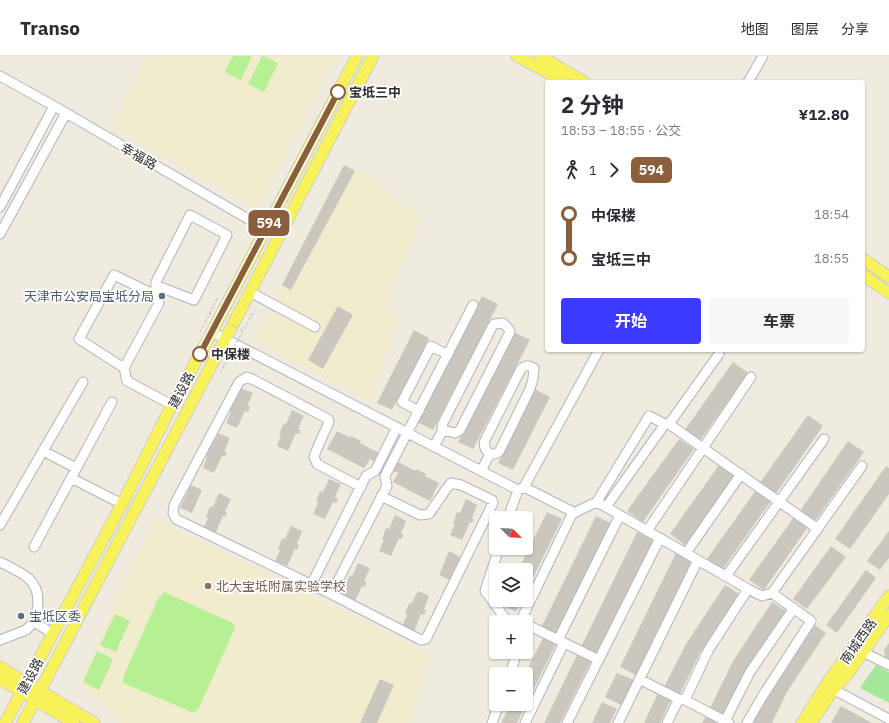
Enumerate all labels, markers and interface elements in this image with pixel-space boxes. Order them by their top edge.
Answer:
text: Transo [20,16,80,40]
text: 地图 [741,20,769,38]
text: 图层 [791,20,819,38]
text: 分享 [841,20,869,38]
marker: 宝坻三中 [330,84,346,100]
place label: 宝坻三中 [349,84,401,101]
text: 2 分钟 [561,90,623,119]
text: ¥12.80 [799,105,849,124]
text: 18:53 – 18:55 · 公交 [561,122,681,139]
street label: 幸福路 [118,139,160,174]
icon: walk [561,159,583,181]
icon: forward [603,159,625,181]
text: 594 [639,161,664,179]
text: 1 [589,162,597,179]
text: 中保楼 [591,206,636,225]
text: 18:54 [814,206,849,223]
line badge: 594 [246,210,292,236]
text: 594 [256,214,282,232]
text: 宝坻三中 [591,250,651,269]
text: 18:55 [814,250,849,267]
place label: 天津市公安局宝坻分局 [24,288,154,305]
marker: 天津市公安局宝坻分局 [157,291,167,301]
button: 开始 [561,298,701,344]
button: 车票 [709,298,849,344]
marker: 中保楼 [192,346,208,362]
place label: 中保楼 [211,346,250,363]
street label: 建设路 [165,369,198,411]
north arrow [489,511,533,555]
map controls [489,511,533,711]
button: layers [489,563,533,607]
place label: 北大宝坻附属实验学校 [216,578,346,595]
marker: 北大宝坻附属实验学校 [203,581,213,591]
place label: 宝坻区委 [29,608,81,625]
marker: 宝坻区委 [16,611,26,621]
button: + [489,615,533,659]
street label: 南城西路 [837,615,880,667]
street label: 建设路 [14,655,47,697]
button: − [489,667,533,711]

